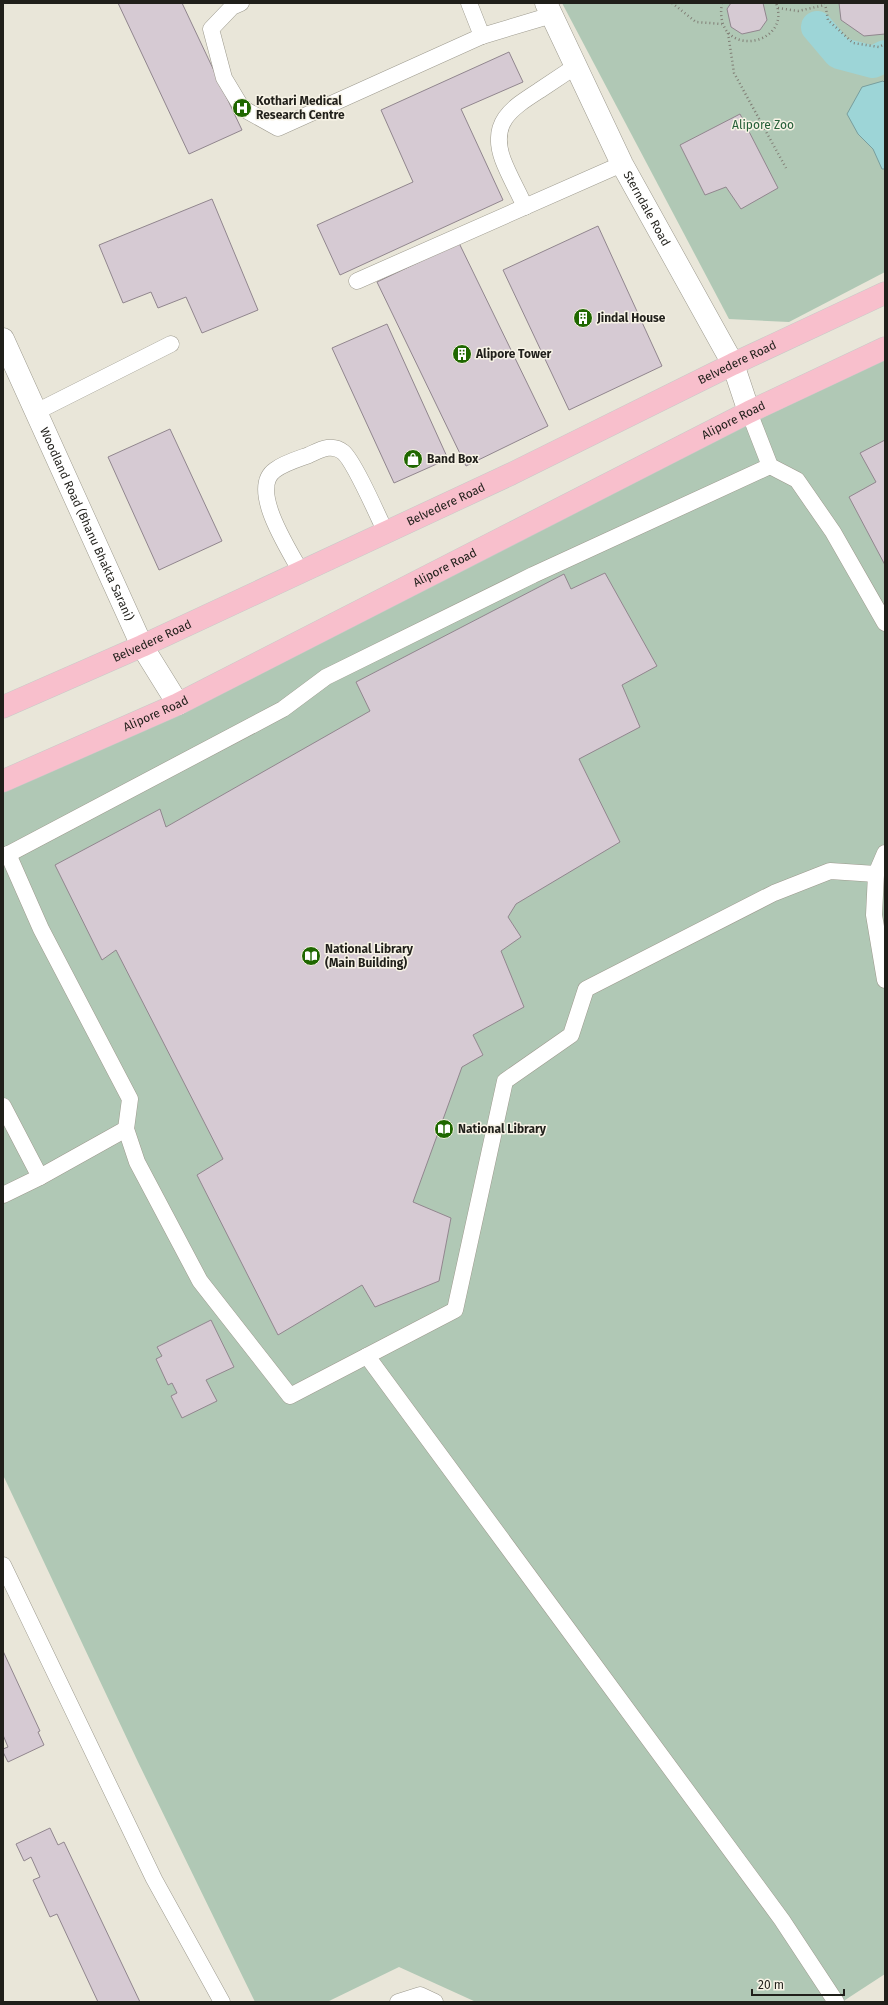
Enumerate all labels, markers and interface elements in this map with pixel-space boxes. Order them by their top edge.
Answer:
place label: Kothari Medical Research Centre [256,94,345,122]
hospital icon: Kothari Medical Research Centre [231,97,253,119]
park label: Alipore Zoo [732,118,794,132]
street label: Sterndale Road [620,169,673,248]
building icon: Jindal House [572,307,594,329]
place label: Jindal House [596,311,666,325]
street label: Belvedere Road [696,338,778,387]
building icon: Alipore Tower [451,343,473,365]
place label: Alipore Tower [475,347,552,361]
street label: Alipore Road [699,398,768,442]
street label: Woodland Road (Bhanu Bhakta Sarani) [37,425,137,623]
shop icon: Band Box [402,448,424,470]
place label: Band Box [427,452,479,466]
street label: Belvedere Road [404,480,487,529]
street label: Alipore Road [411,545,479,590]
street label: Belvedere Road [110,617,194,665]
street label: Alipore Road [121,693,191,734]
place label: National Library (Main Building) [325,942,414,970]
library icon: National Library (Main Building) [300,945,322,967]
library icon: National Library [433,1118,455,1140]
place label: National Library [458,1122,547,1136]
scale bar [752,1971,844,1997]
text: 20 m [758,1978,784,1992]

